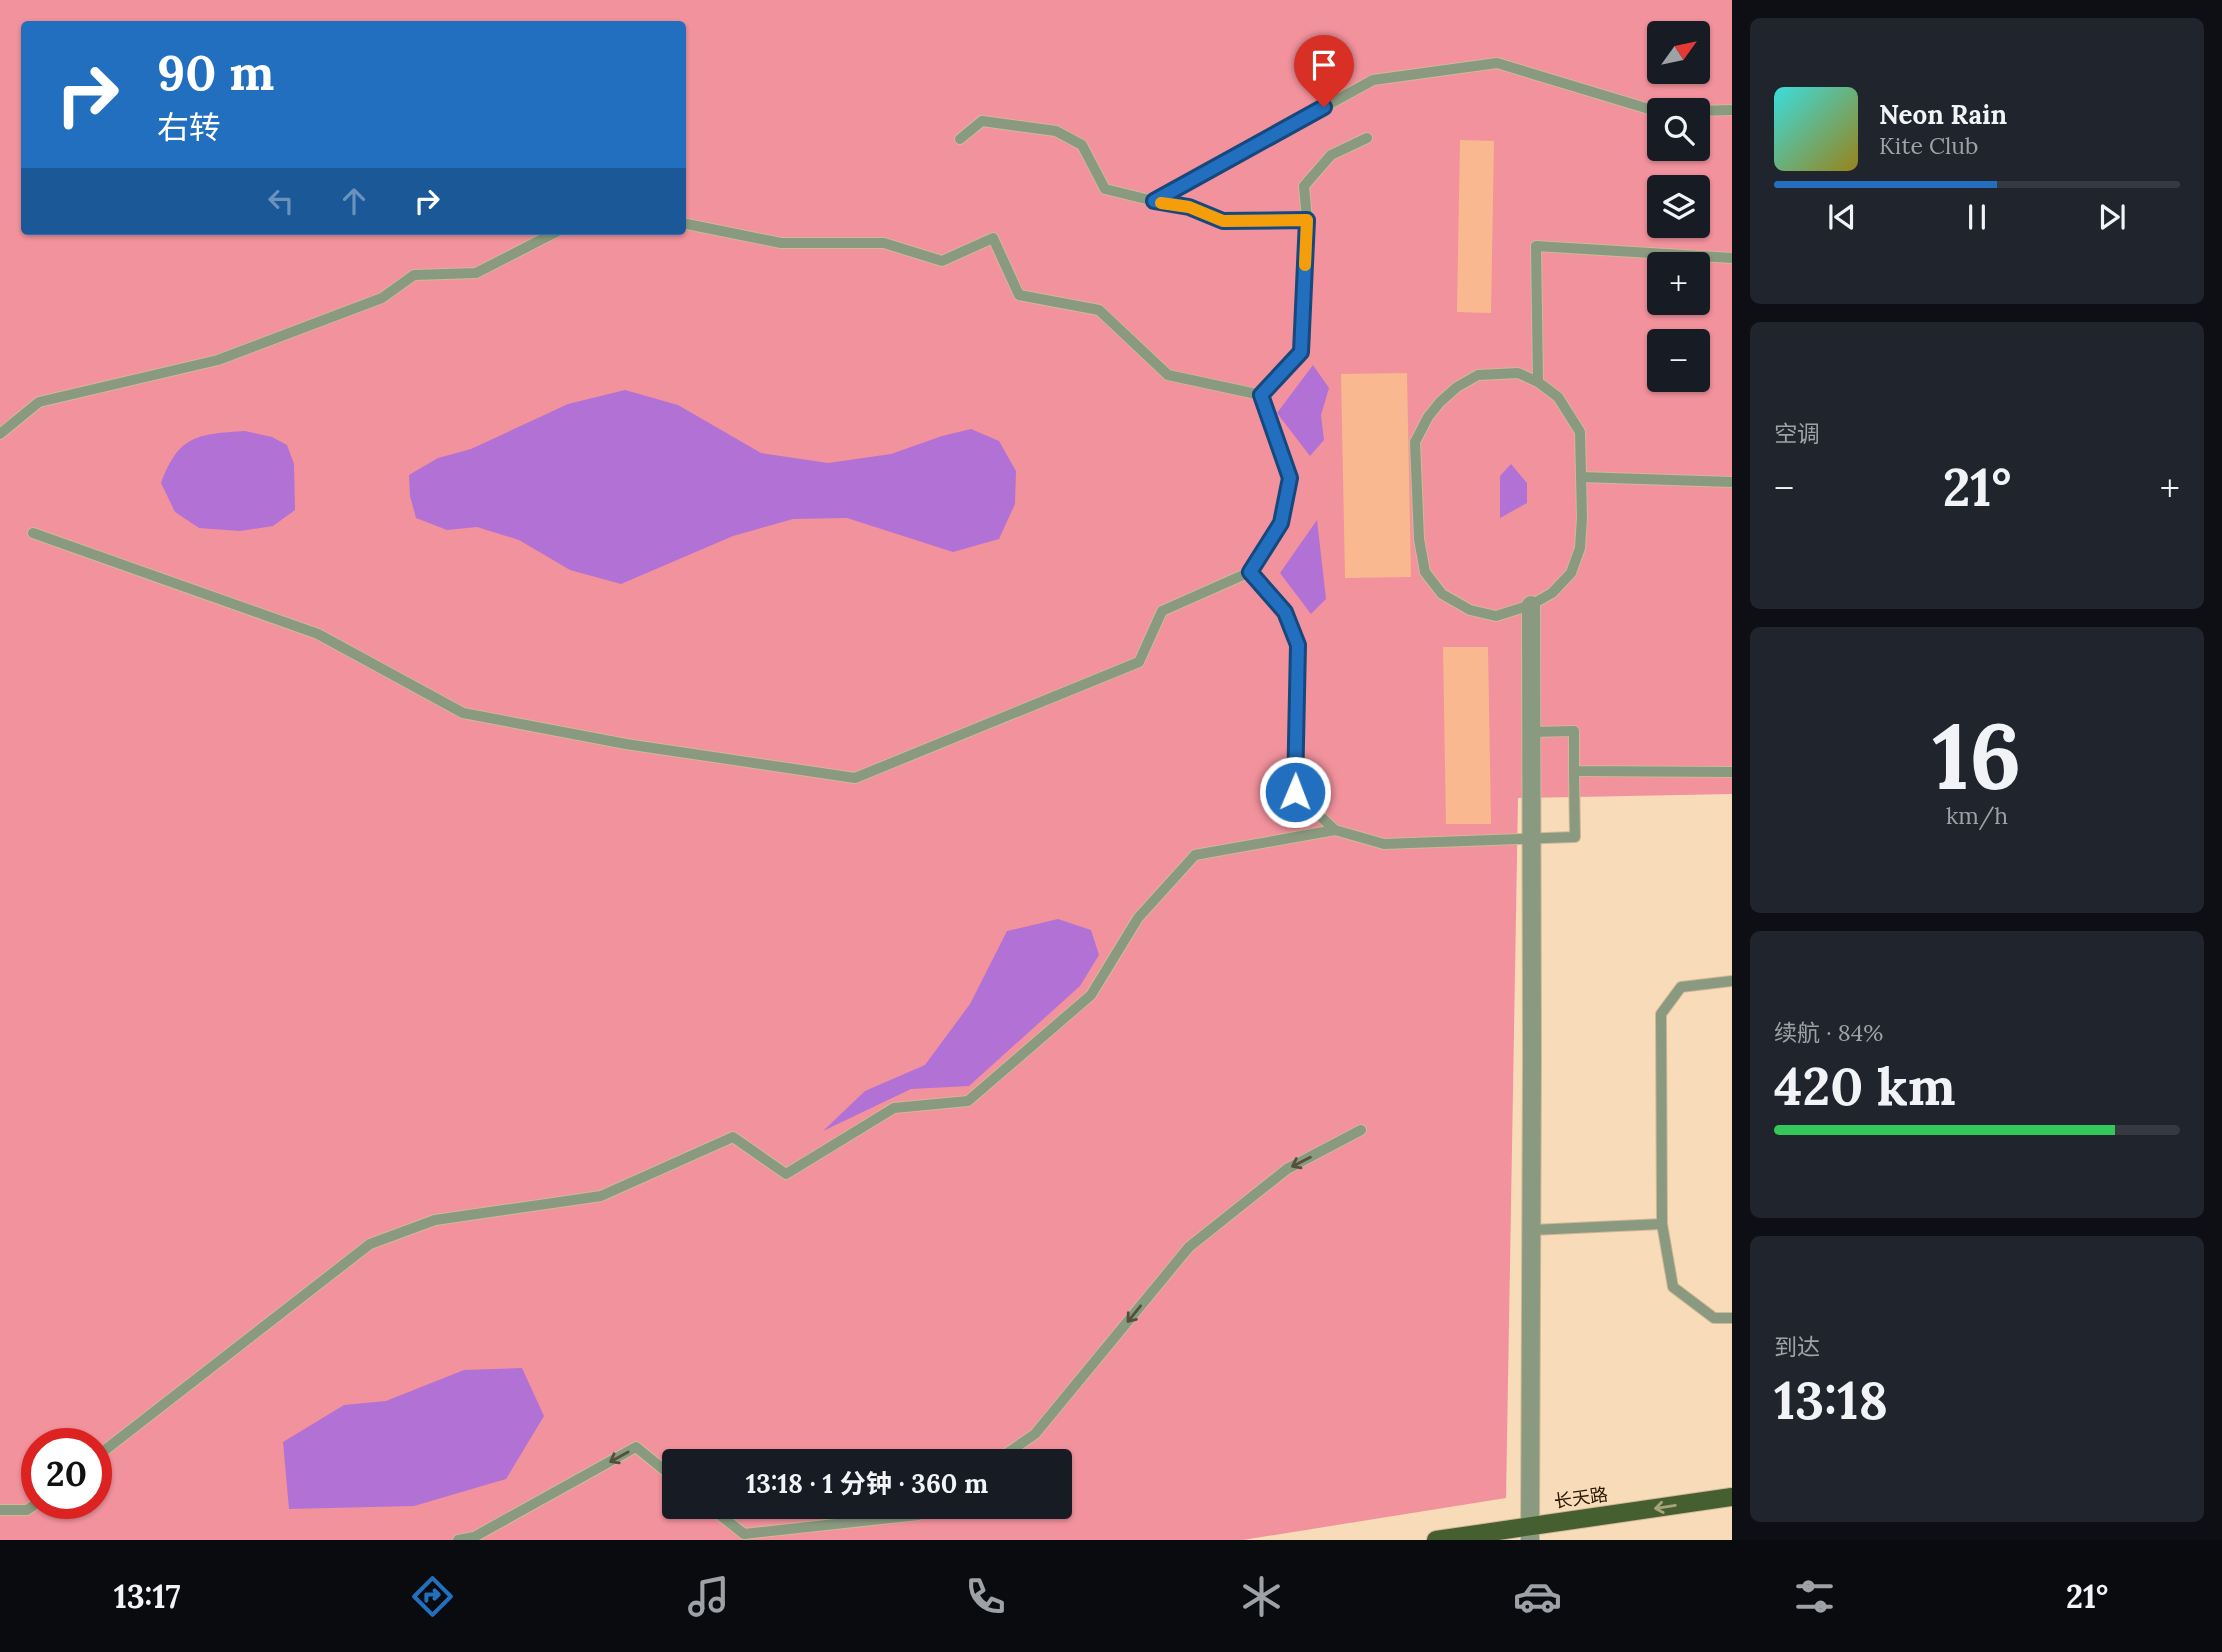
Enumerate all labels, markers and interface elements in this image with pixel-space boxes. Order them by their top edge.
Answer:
north arrow [1647,21,1710,84]
map controls [1647,21,1710,392]
pin [1294,35,1354,107]
text: 90 m [157,41,274,103]
icon: arrive [1305,46,1343,84]
icon: right [42,49,133,140]
button: search [1647,98,1710,161]
text: Neon Rain [1879,98,2007,131]
text: 右转 [157,107,221,148]
text: Kite Club [1879,131,1978,160]
button: layers [1647,175,1710,238]
icon: left [262,182,300,220]
icon: ahead [335,182,373,220]
icon: right [408,182,446,220]
icon: previous [1823,198,1861,236]
icon: pause [1958,198,1996,236]
icon: next [2093,198,2131,236]
button: + [1647,252,1710,315]
button: − [1647,329,1710,392]
text: 空调 [1774,419,1820,448]
text: 21° [1943,454,2011,520]
text: − [1774,464,1794,512]
text: + [2160,464,2180,512]
text: 16 [1932,697,2022,814]
position arrow [1258,755,1332,829]
text: km/h [1946,801,2008,830]
text: 续航 · 84% [1774,1018,1883,1047]
text: 420 km [1774,1053,1956,1119]
one-way arrow [1291,1155,1311,1169]
one-way arrow [1126,1305,1142,1323]
text: 到达 [1774,1332,1820,1361]
text: 13:18 [1774,1367,1888,1433]
speed limit sign: 20 [21,1428,112,1519]
one-way arrow [609,1450,630,1464]
text: 13:18 · 1 分钟 · 360 m [746,1467,988,1500]
street label: 长天路 [1553,1482,1609,1513]
one-way arrow [1654,1501,1676,1514]
icon: directions [408,1572,457,1621]
icon: music [684,1572,733,1621]
icon: phone [961,1572,1010,1621]
icon: climate [1237,1572,1286,1621]
icon: car [1513,1572,1562,1621]
icon: filters [1790,1572,1839,1621]
text: 13:17 [114,1576,181,1617]
text: 21° [2066,1576,2108,1617]

